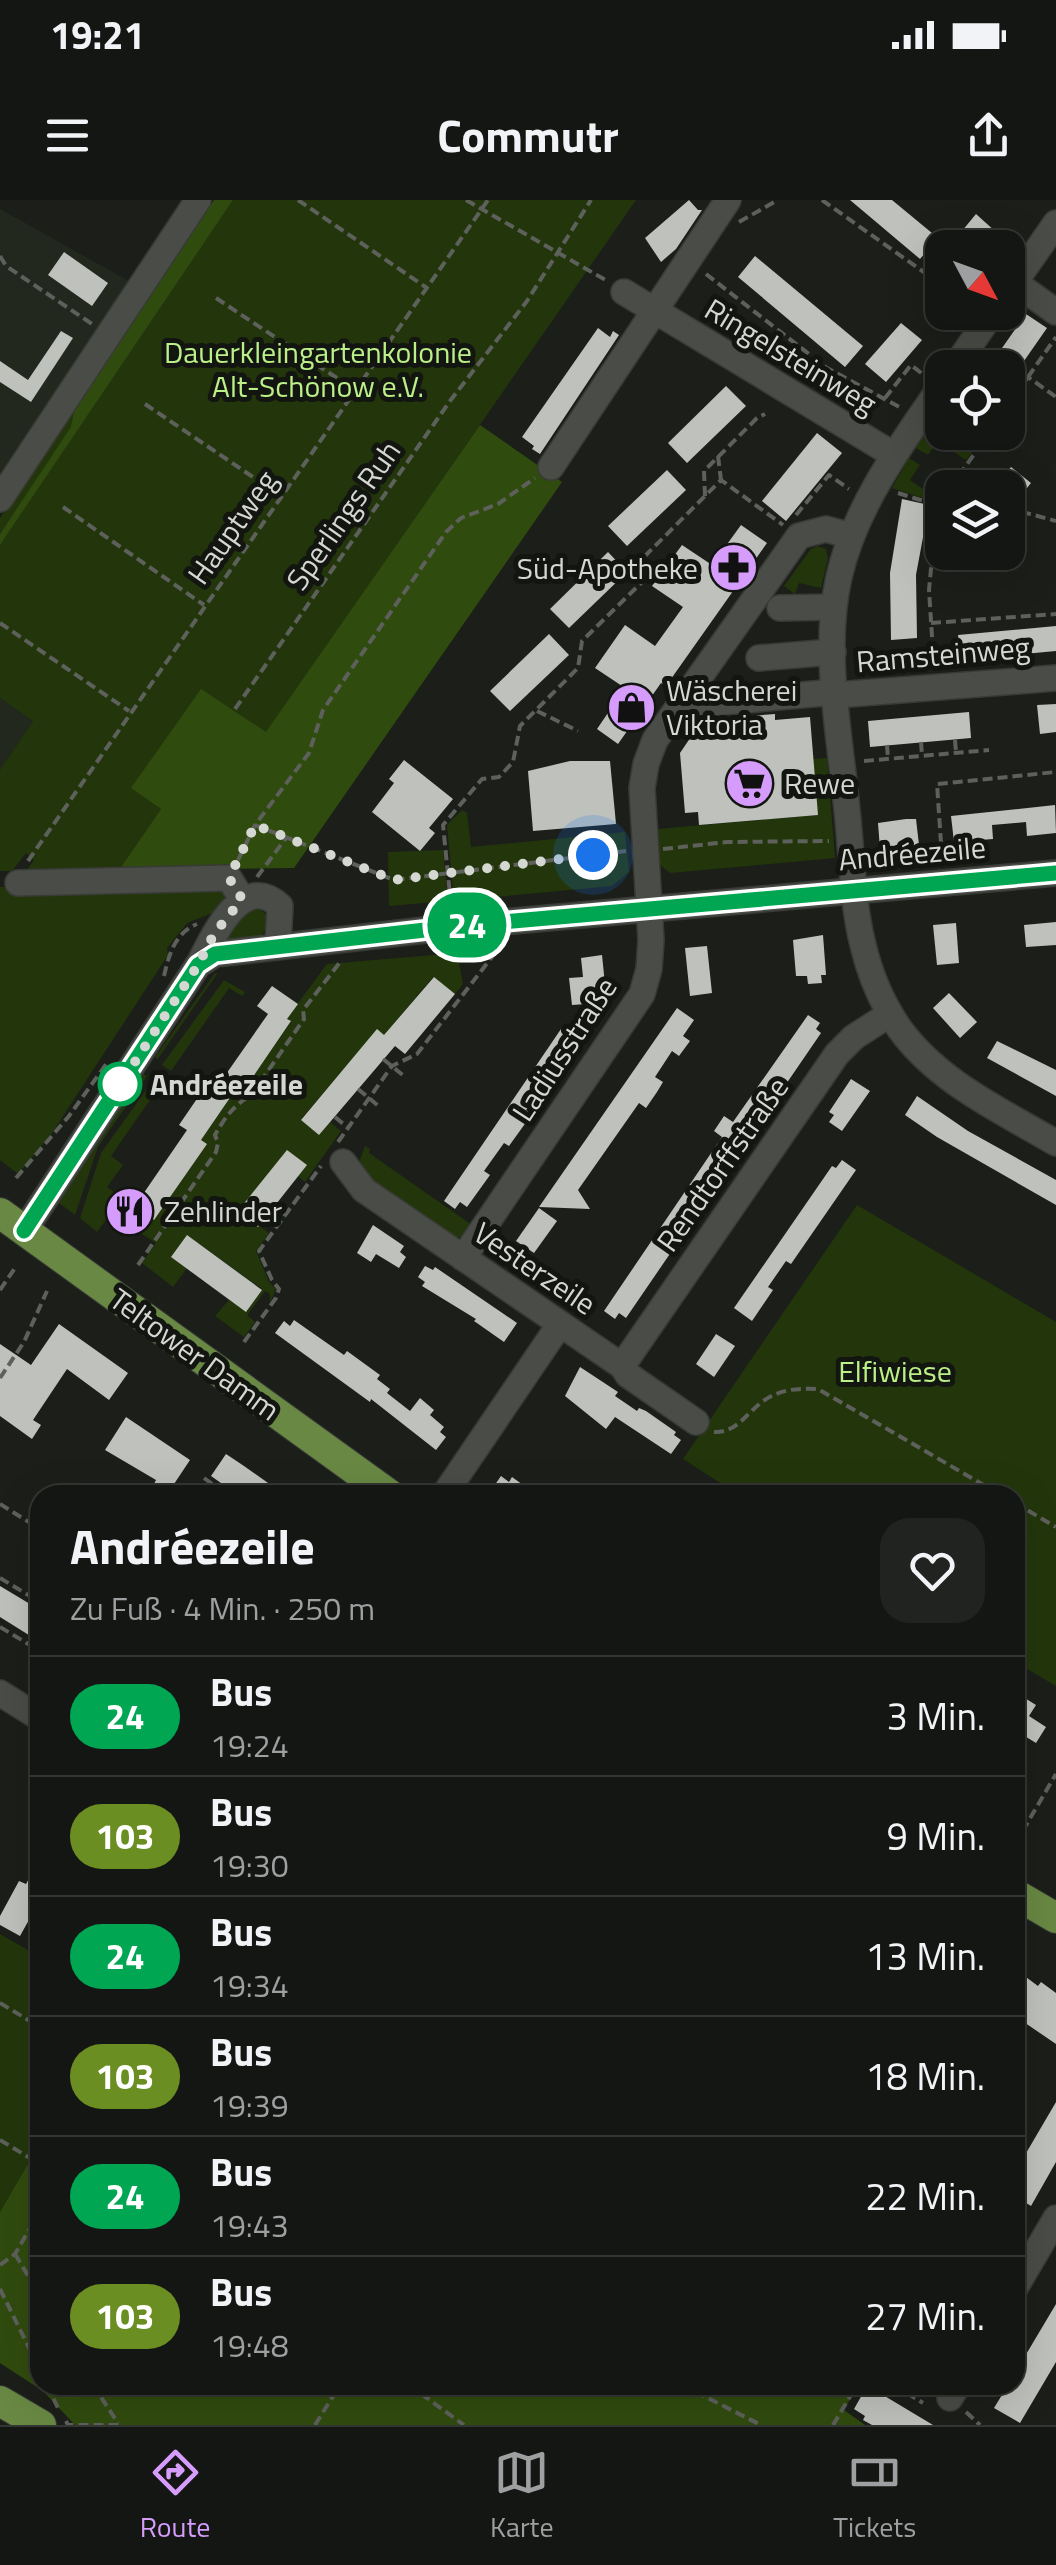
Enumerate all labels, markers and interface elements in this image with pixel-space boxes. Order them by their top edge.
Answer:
text: 19:21 [50,6,145,64]
text: Commutr [437,101,619,169]
icon: menu [40,108,95,163]
icon: share [961,108,1016,163]
north arrow [925,230,1025,330]
map controls [925,230,1025,570]
street label: Ringelsteinweg [696,286,886,426]
park label: Dauerkleingartenkolonie Alt-Schönow e.V. [164,329,472,409]
button: locate [925,350,1025,450]
street label: Sperlings Ruh [274,431,412,599]
street label: Hauptweg [176,460,288,594]
button: layers [925,470,1025,570]
pharmacy icon: Süd-Apotheke [707,542,759,594]
place label: Süd-Apotheke [517,545,698,591]
street label: Ramsteinweg [854,624,1032,684]
place label: Wäscherei Viktoria [666,667,797,747]
shop icon: Wäscherei Viktoria [605,681,657,733]
supermarket icon: Rewe [723,757,775,809]
place label: Rewe [784,760,855,806]
street label: Andréezeile [836,824,988,882]
your location [568,830,618,880]
line badge: 24 [422,892,512,958]
text: 24 [447,898,487,952]
street label: Ladiusstraße [500,968,628,1130]
place label: Andréezeile [150,1061,303,1107]
marker: Andréezeile [99,1063,141,1105]
street label: Rendtorffstraße [645,1067,799,1261]
restaurant icon: Zehlinder [103,1185,155,1237]
place label: Zehlinder [164,1188,282,1234]
street label: Vesterzeile [465,1210,605,1326]
street label: Teltower Damm [100,1276,290,1432]
park label: Elfiwiese [838,1348,952,1394]
text: Andréezeile [70,1510,315,1583]
button: heart [880,1518,985,1623]
text: Zu Fuß · 4 Min. · 250 m [70,1584,375,1632]
text: Bus [210,1663,272,1721]
text: 3 Min. [887,1687,985,1745]
text: 24 [105,1689,145,1743]
text: 19:24 [210,1721,289,1769]
text: Bus [210,1783,272,1841]
text: 9 Min. [887,1807,985,1865]
text: 103 [96,1809,154,1863]
text: 19:30 [210,1841,289,1889]
text: Bus [210,1903,272,1961]
text: 13 Min. [865,1927,985,1985]
text: 24 [105,1929,145,1983]
text: 19:34 [210,1961,289,2009]
text: Bus [210,2023,272,2081]
text: 18 Min. [865,2047,985,2105]
text: 103 [96,2049,154,2103]
text: 19:39 [210,2081,289,2129]
text: Bus [210,2143,272,2201]
text: 22 Min. [865,2167,985,2225]
text: 24 [105,2169,145,2223]
text: 19:43 [210,2201,289,2249]
text: Bus [210,2263,272,2321]
text: 27 Min. [865,2287,985,2345]
text: 103 [96,2289,154,2343]
text: 19:48 [210,2321,289,2369]
tab: Route [140,2445,210,2548]
tab: Karte [490,2445,554,2548]
tab: Tickets [833,2445,916,2548]

